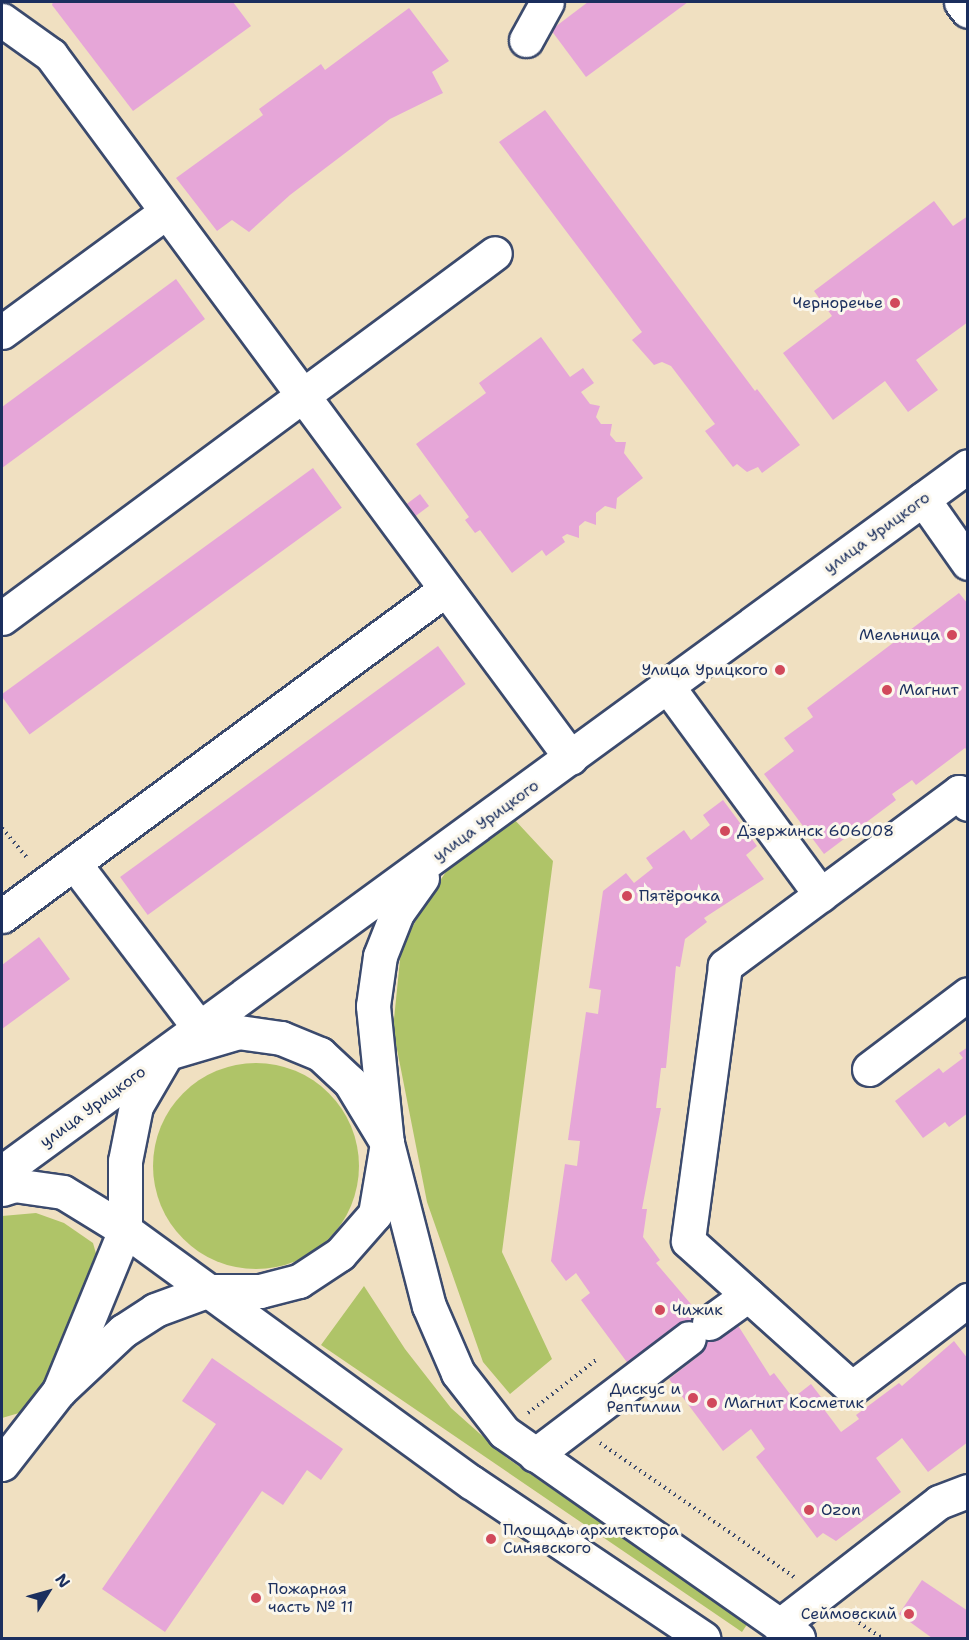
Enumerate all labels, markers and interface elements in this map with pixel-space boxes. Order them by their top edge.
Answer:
place label: Черноречье [793,293,883,313]
marker: Черноречье [888,296,902,310]
street label: улица Урицкого [820,488,934,578]
place label: Мельница [859,625,940,645]
marker: Мельница [945,628,959,642]
place label: Улица Урицкого [641,660,768,680]
marker: Улица Урицкого [773,663,787,677]
place label: Магнит [899,680,959,700]
marker: Магнит [880,683,894,697]
street label: улица Урицкого [429,776,543,866]
place label: Дзержинск 606008 [737,821,894,841]
marker: Дзержинск 606008 [718,824,732,838]
place label: Пятёрочка [639,886,720,906]
marker: Пятёрочка [620,889,634,903]
street label: улица Урицкого [36,1062,150,1152]
place label: Чижик [672,1300,723,1320]
marker: Чижик [653,1303,667,1317]
place label: Дискус и Рептилии [607,1379,681,1417]
marker: Дискус и Рептилии [686,1391,700,1405]
place label: Магнит Косметик [724,1393,864,1413]
marker: Магнит Косметик [705,1396,719,1410]
place label: Ozon [821,1500,861,1520]
marker: Ozon [802,1503,816,1517]
place label: Площадь архитектора Синявского [503,1520,679,1558]
marker: Площадь архитектора Синявского [484,1532,498,1546]
north arrow [18,1562,78,1622]
text: N [51,1569,75,1592]
place label: Пожарная часть № 11 [268,1579,353,1617]
marker: Пожарная часть № 11 [249,1591,263,1605]
place label: Сеймовский [801,1604,897,1624]
marker: Сеймовский [902,1607,916,1621]

